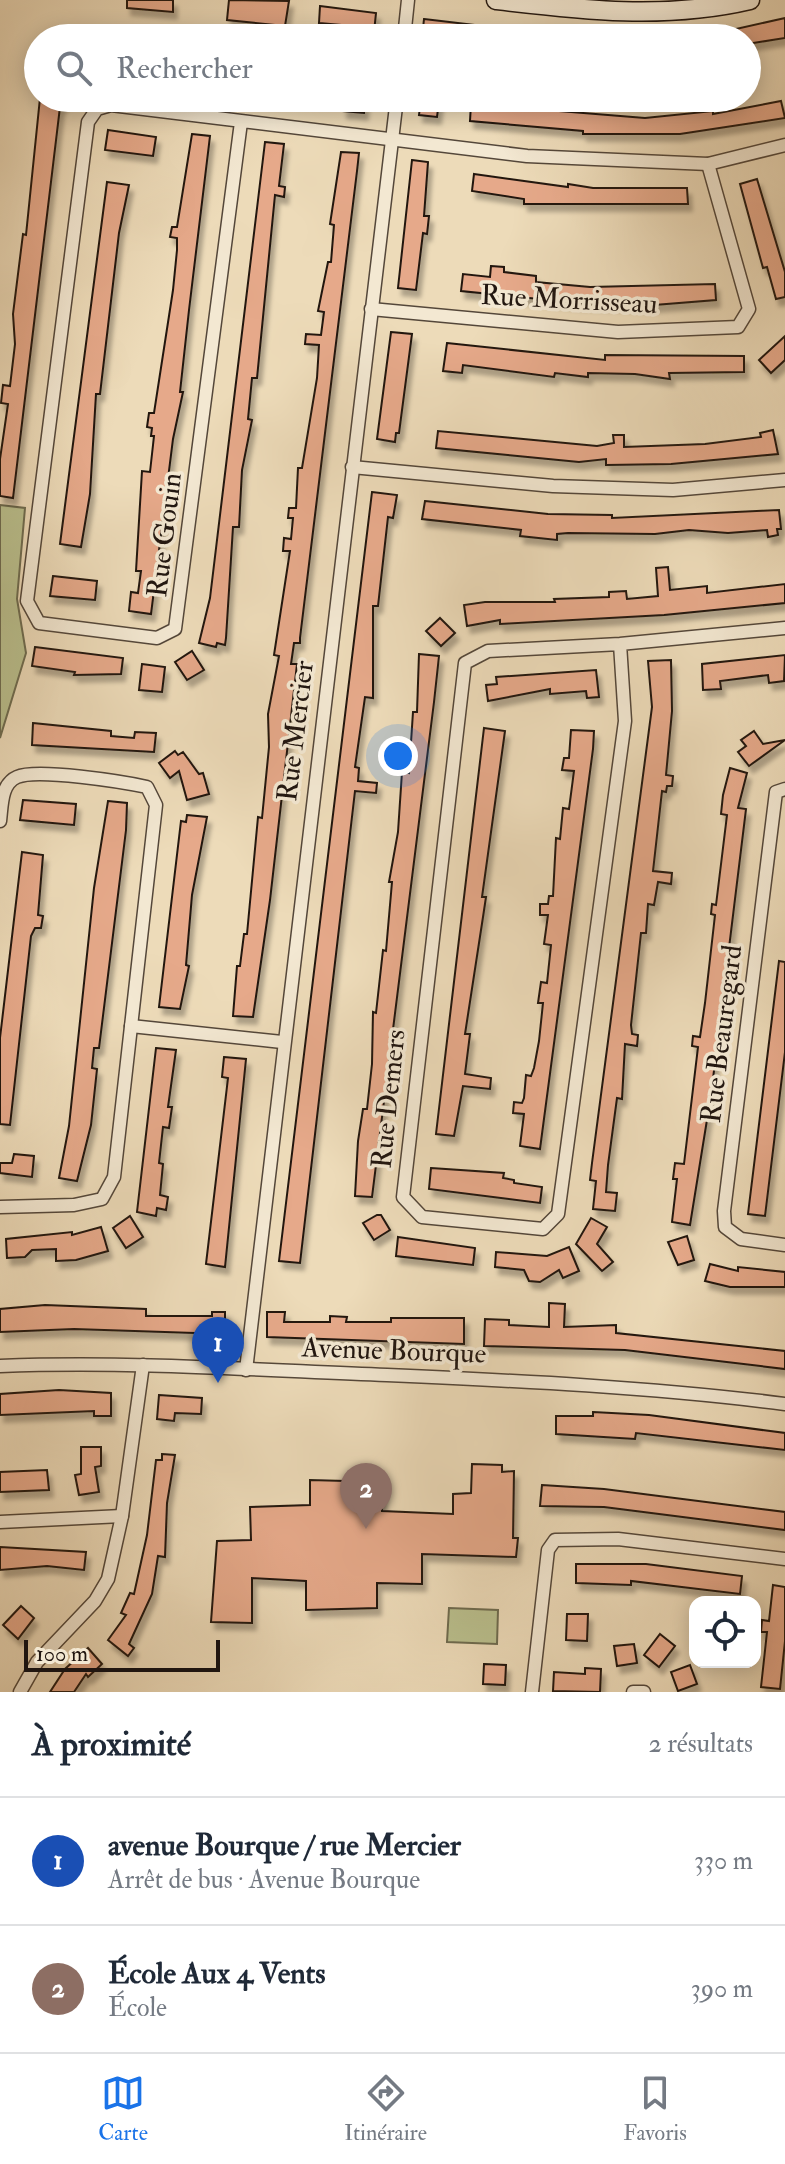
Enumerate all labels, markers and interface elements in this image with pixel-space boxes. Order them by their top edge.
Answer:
search box [24,24,761,112]
icon: search [52,46,96,90]
text: Rechercher [116,50,253,87]
street label: Rue Morrisseau [480,278,658,322]
street label: Rue Gouin [140,471,190,599]
street label: Rue Mercier [270,658,322,803]
your location [378,736,418,776]
street label: Rue Beauregard [694,943,750,1125]
street label: Rue Demers [364,1028,414,1170]
pin: 1 [192,1317,244,1383]
street label: Avenue Bourque [300,1330,487,1372]
pin: 2 [340,1463,392,1529]
map controls [689,1596,761,1668]
button: locate [689,1596,761,1668]
scale bar [24,1636,220,1672]
text: 100 m [36,1640,88,1668]
text: À proximité [32,1723,191,1766]
text: 2 résultats [649,1728,753,1760]
text: avenue Bourque / rue Mercier [108,1827,461,1864]
text: 1 [53,1845,63,1877]
text: 330 m [694,1845,753,1877]
text: Arrêt de bus · Avenue Bourque [108,1864,420,1896]
text: École Aux 4 Vents [108,1955,325,1992]
text: 2 [51,1973,65,2005]
text: 390 m [691,1973,753,2005]
text: École [108,1992,167,2024]
tab: Carte [98,2071,148,2147]
tab: Itinéraire [344,2071,427,2147]
tab: Favoris [623,2071,687,2147]

